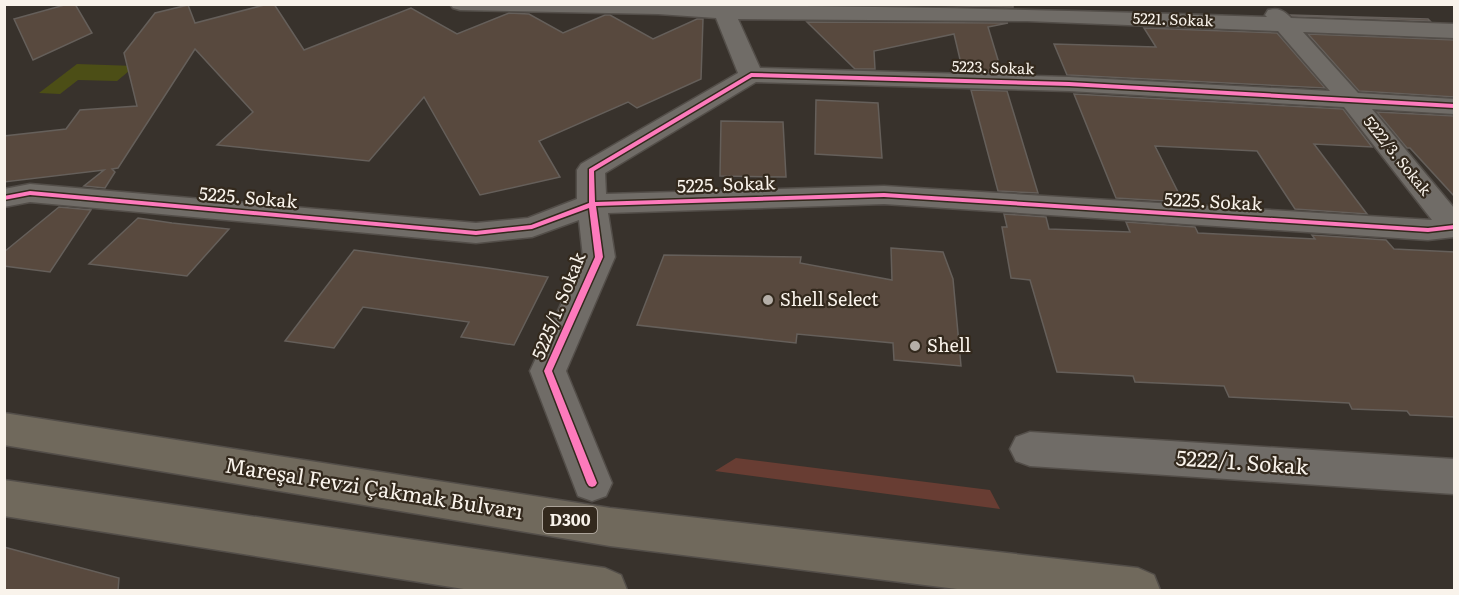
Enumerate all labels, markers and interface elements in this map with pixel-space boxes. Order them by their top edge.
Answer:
street label: 5221. Sokak [1132,6,1215,31]
street label: 5223. Sokak [951,54,1036,79]
street label: 5222/3. Sokak [1359,110,1438,200]
street label: 5225. Sokak [676,168,777,199]
street label: 5225. Sokak [198,179,299,214]
street label: 5225. Sokak [1163,184,1264,217]
street label: 5225/1. Sokak [524,247,592,363]
place label: Shell Select [780,285,879,312]
marker: Shell Select [761,293,775,307]
place label: Shell [927,331,971,358]
marker: Shell [908,339,922,353]
street label: 5222/1. Sokak [1175,440,1310,481]
street label: Mareşal Fevzi Çakmak Bulvarı [223,448,526,525]
road number: D300 [543,507,597,533]

